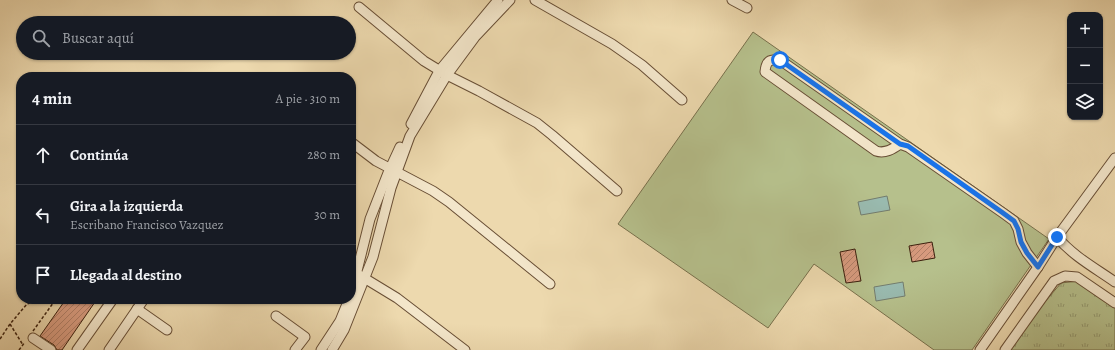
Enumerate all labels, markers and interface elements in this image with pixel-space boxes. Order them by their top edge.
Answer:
map controls [1067,12,1103,120]
button: + [1067,12,1103,48]
search box [16,16,356,60]
icon: search [30,27,52,49]
text: Buscar aquí [62,28,134,48]
button: − [1067,48,1103,84]
route start [771,51,789,69]
button: layers [1067,84,1103,120]
text: 4 min [32,87,72,110]
text: A pie · 310 m [276,90,340,107]
icon: ahead [32,144,54,166]
text: Continúa [70,145,128,165]
text: 280 m [307,146,340,163]
text: Gira a la izquierda [70,196,183,216]
icon: left [32,204,54,226]
text: 30 m [314,206,340,223]
text: Escribano Francisco Vazquez [70,216,224,233]
route end [1048,228,1066,246]
icon: arrive [32,264,54,286]
text: Llegada al destino [70,265,182,285]

